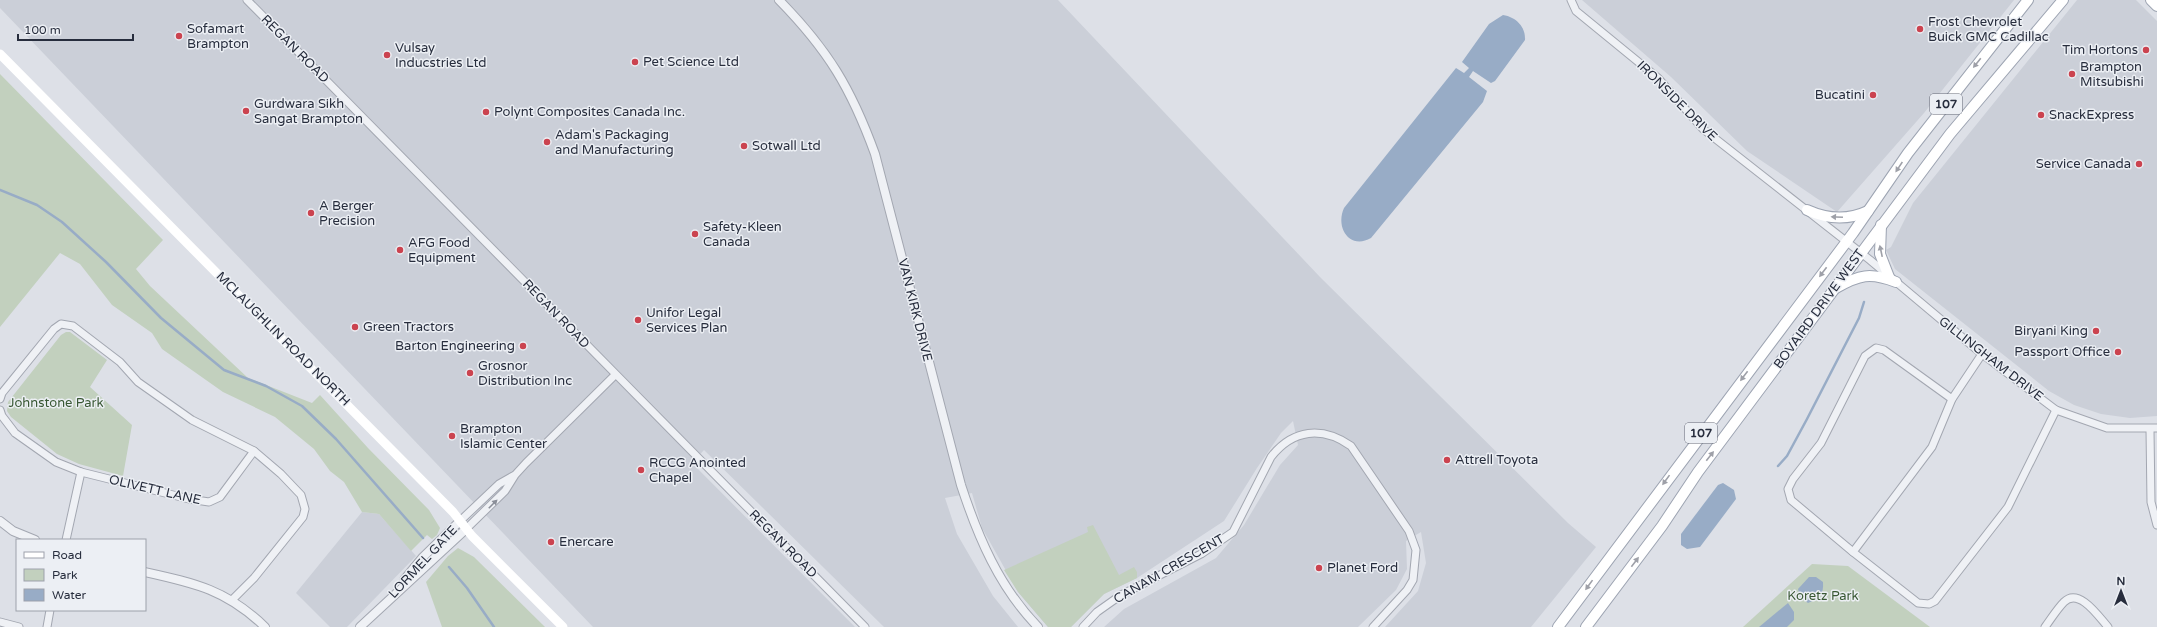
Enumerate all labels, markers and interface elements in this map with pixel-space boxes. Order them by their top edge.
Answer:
street label: REGAN ROAD [258,12,333,87]
place label: Frost Chevrolet Buick GMC Cadillac [1928,14,2049,45]
scale bar [18,16,133,42]
place label: Sofamart Brampton [187,21,249,52]
text: 100 m [24,23,61,37]
marker: Frost Chevrolet Buick GMC Cadillac [1915,24,1925,34]
marker: Sofamart Brampton [174,31,184,41]
place label: Vulsay Inducstries Ltd [395,40,486,71]
place label: Tim Hortons [2062,42,2138,58]
marker: Tim Hortons [2141,45,2151,55]
marker: Vulsay Inducstries Ltd [382,50,392,60]
place label: Pet Science Ltd [643,54,739,70]
marker: Pet Science Ltd [630,57,640,67]
street label: IRONSIDE DRIVE [1633,57,1721,145]
one-way arrow [1973,58,1982,69]
place label: Brampton Mitsubishi [2080,59,2144,90]
marker: Brampton Mitsubishi [2067,69,2077,79]
place label: Bucatini [1815,87,1865,103]
marker: Bucatini [1868,90,1878,100]
road number: 107 [1930,94,1962,114]
place label: Gurdwara Sikh Sangat Brampton [254,96,363,127]
place label: Polynt Composites Canada Inc. [494,104,685,120]
marker: Gurdwara Sikh Sangat Brampton [241,106,251,116]
marker: Polynt Composites Canada Inc. [481,107,491,117]
place label: SnackExpress [2049,107,2134,123]
marker: SnackExpress [2036,110,2046,120]
place label: Adam's Packaging and Manufacturing [555,127,674,158]
marker: Adam's Packaging and Manufacturing [542,137,552,147]
place label: Sotwall Ltd [752,138,821,154]
marker: Sotwall Ltd [739,141,749,151]
place label: Service Canada [2036,156,2131,172]
marker: Service Canada [2134,159,2144,169]
one-way arrow [1895,162,1903,172]
place label: A Berger Precision [319,198,375,229]
marker: A Berger Precision [306,208,316,218]
one-way arrow [1831,214,1843,221]
place label: Safety-Kleen Canada [703,219,782,250]
marker: Safety-Kleen Canada [690,229,700,239]
place label: AFG Food Equipment [408,235,476,266]
marker: AFG Food Equipment [395,245,405,255]
one-way arrow [1877,245,1883,258]
street label: BOVAIRD DRIVE WEST [1770,246,1868,372]
street label: VAN KIRK DRIVE [894,257,936,363]
one-way arrow [1818,267,1827,278]
street label: MCLAUGHLIN ROAD NORTH [213,269,353,409]
street label: REGAN ROAD [519,276,593,352]
place label: Unifor Legal Services Plan [646,305,727,336]
street label: GILLINGHAM DRIVE [1936,313,2046,405]
marker: Unifor Legal Services Plan [633,315,643,325]
place label: Green Tractors [363,319,454,335]
marker: Green Tractors [350,322,360,332]
place label: Biryani King [2014,323,2088,339]
marker: Biryani King [2091,326,2101,336]
place label: Barton Engineering [395,338,515,354]
marker: Barton Engineering [518,341,528,351]
place label: Passport Office [2014,344,2110,360]
marker: Passport Office [2113,347,2123,357]
place label: Grosnor Distribution Inc [478,358,572,389]
marker: Grosnor Distribution Inc [465,368,475,378]
one-way arrow [1740,371,1748,381]
park label: Johnstone Park [8,395,104,411]
place label: Brampton Islamic Center [460,421,547,452]
road number: 107 [1685,423,1717,443]
marker: Brampton Islamic Center [447,431,457,441]
one-way arrow [1706,451,1714,462]
place label: Attrell Toyota [1455,452,1538,468]
place label: RCCG Anointed Chapel [649,455,746,486]
marker: Attrell Toyota [1442,455,1452,465]
marker: RCCG Anointed Chapel [636,465,646,475]
street label: OLIVETT LANE [107,472,203,508]
one-way arrow [1662,475,1670,486]
one-way arrow [488,499,498,509]
street label: REGAN ROAD [746,507,821,582]
street label: LORMEL GATE [385,522,461,602]
street label: CANAM CRESCENT [1111,531,1227,607]
place label: Enercare [559,534,614,550]
marker: Enercare [546,537,556,547]
legend [16,539,146,611]
text: Road [52,548,82,562]
one-way arrow [1631,557,1639,568]
place label: Planet Ford [1327,560,1398,576]
marker: Planet Ford [1314,563,1324,573]
text: Park [52,568,78,582]
north arrow [2101,571,2141,611]
text: N [2117,575,2125,588]
one-way arrow [1585,580,1593,590]
text: Water [52,588,87,602]
park label: Koretz Park [1787,588,1859,604]

